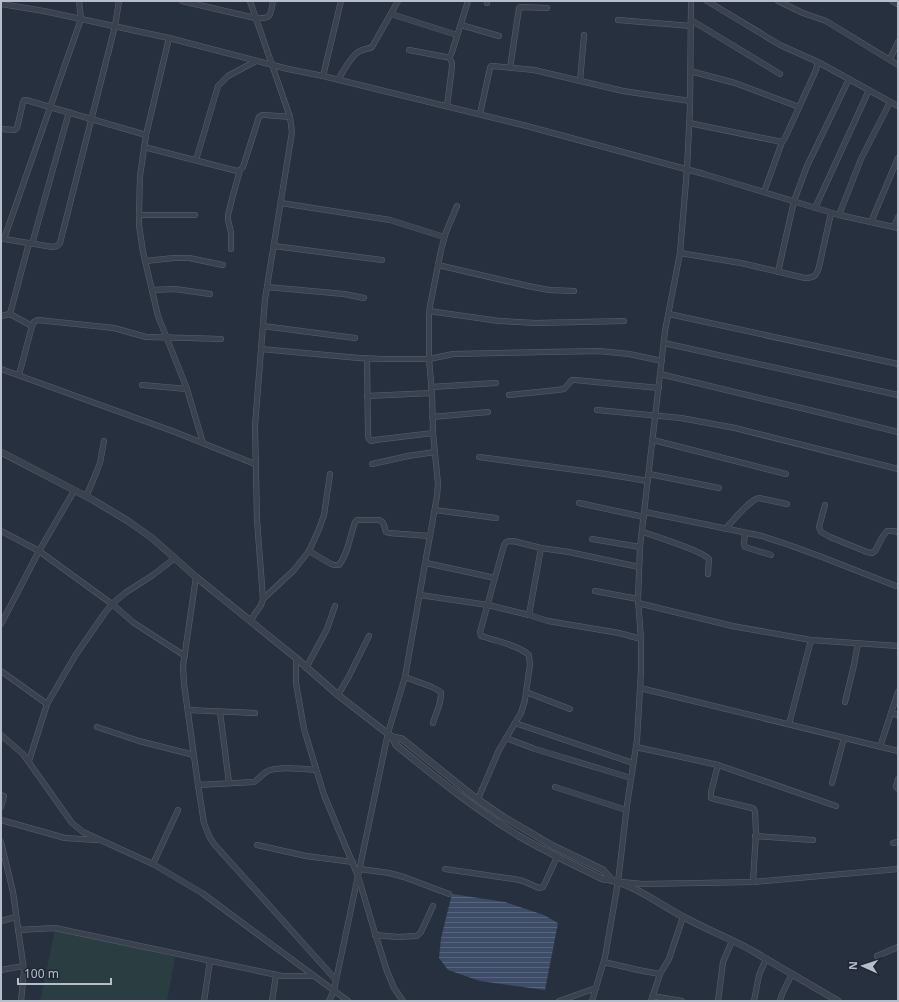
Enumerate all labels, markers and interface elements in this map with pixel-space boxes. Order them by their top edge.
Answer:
north arrow [843,946,883,986]
scale bar [18,960,111,986]
text: N [845,961,860,970]
text: 100 m [24,965,59,982]

